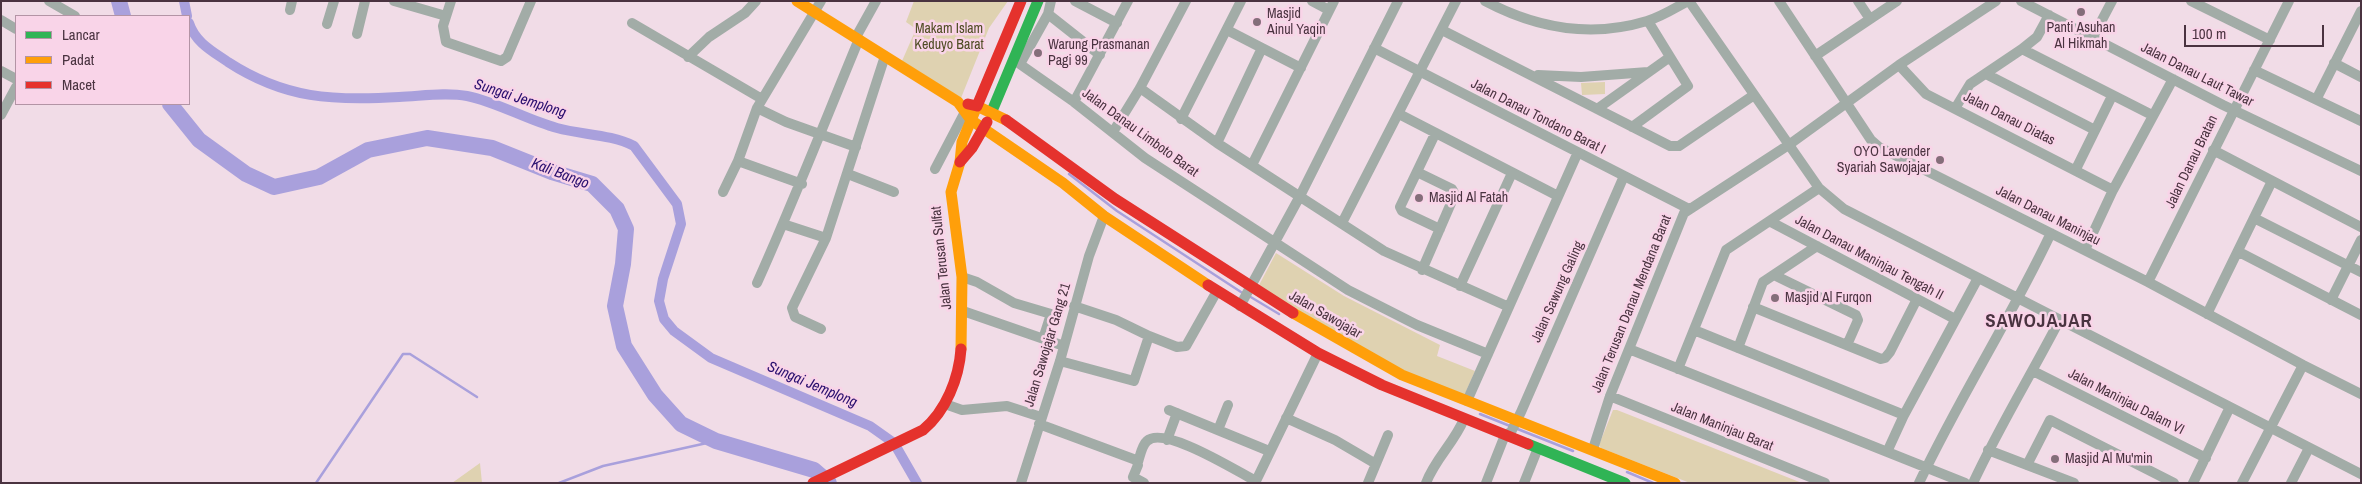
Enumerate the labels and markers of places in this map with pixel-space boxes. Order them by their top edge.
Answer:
place label: Masjid Ainul Yaqin [1267,6,1326,38]
marker: Panti Asuhan Al Hikmah [2075,6,2087,18]
marker: Masjid Ainul Yaqin [1251,16,1263,28]
place label: Panti Asuhan Al Hikmah [2047,20,2115,52]
place label: Warung Prasmanan Pagi 99 [1048,37,1150,70]
marker: Warung Prasmanan Pagi 99 [1032,47,1044,59]
place label: OYO Lavender Syariah Sawojajar [1837,144,1930,176]
marker: OYO Lavender Syariah Sawojajar [1934,154,1946,166]
place label: Masjid Al Fatah [1429,190,1508,206]
marker: Masjid Al Fatah [1413,192,1425,204]
place label: Masjid Al Furqon [1785,290,1872,306]
marker: Masjid Al Furqon [1769,292,1781,304]
place label: Masjid Al Mu'min [2065,451,2153,467]
marker: Masjid Al Mu'min [2049,453,2061,465]

